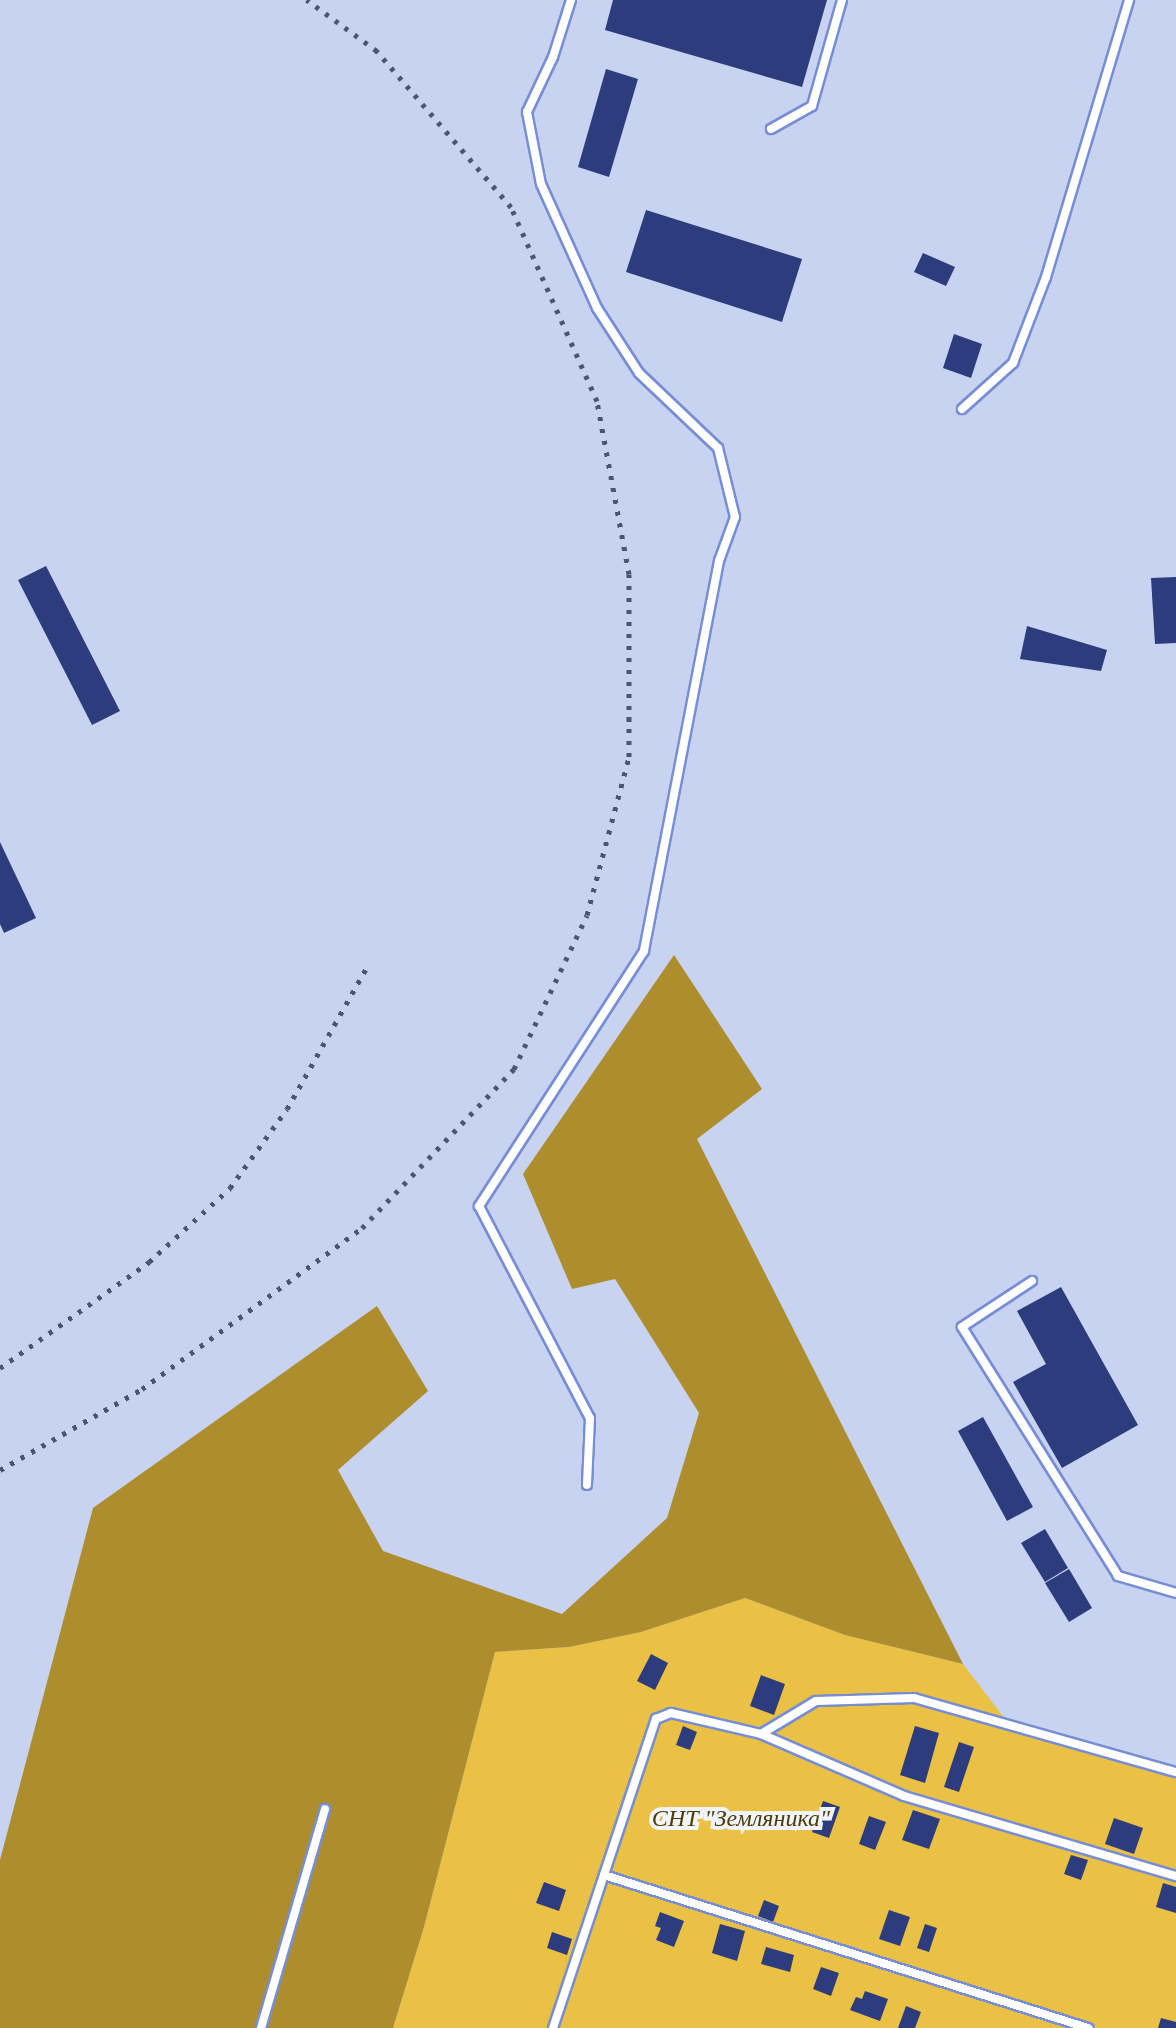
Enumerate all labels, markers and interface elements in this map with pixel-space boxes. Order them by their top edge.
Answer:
park label: СНТ "Земляника" [652,1805,830,1833]

